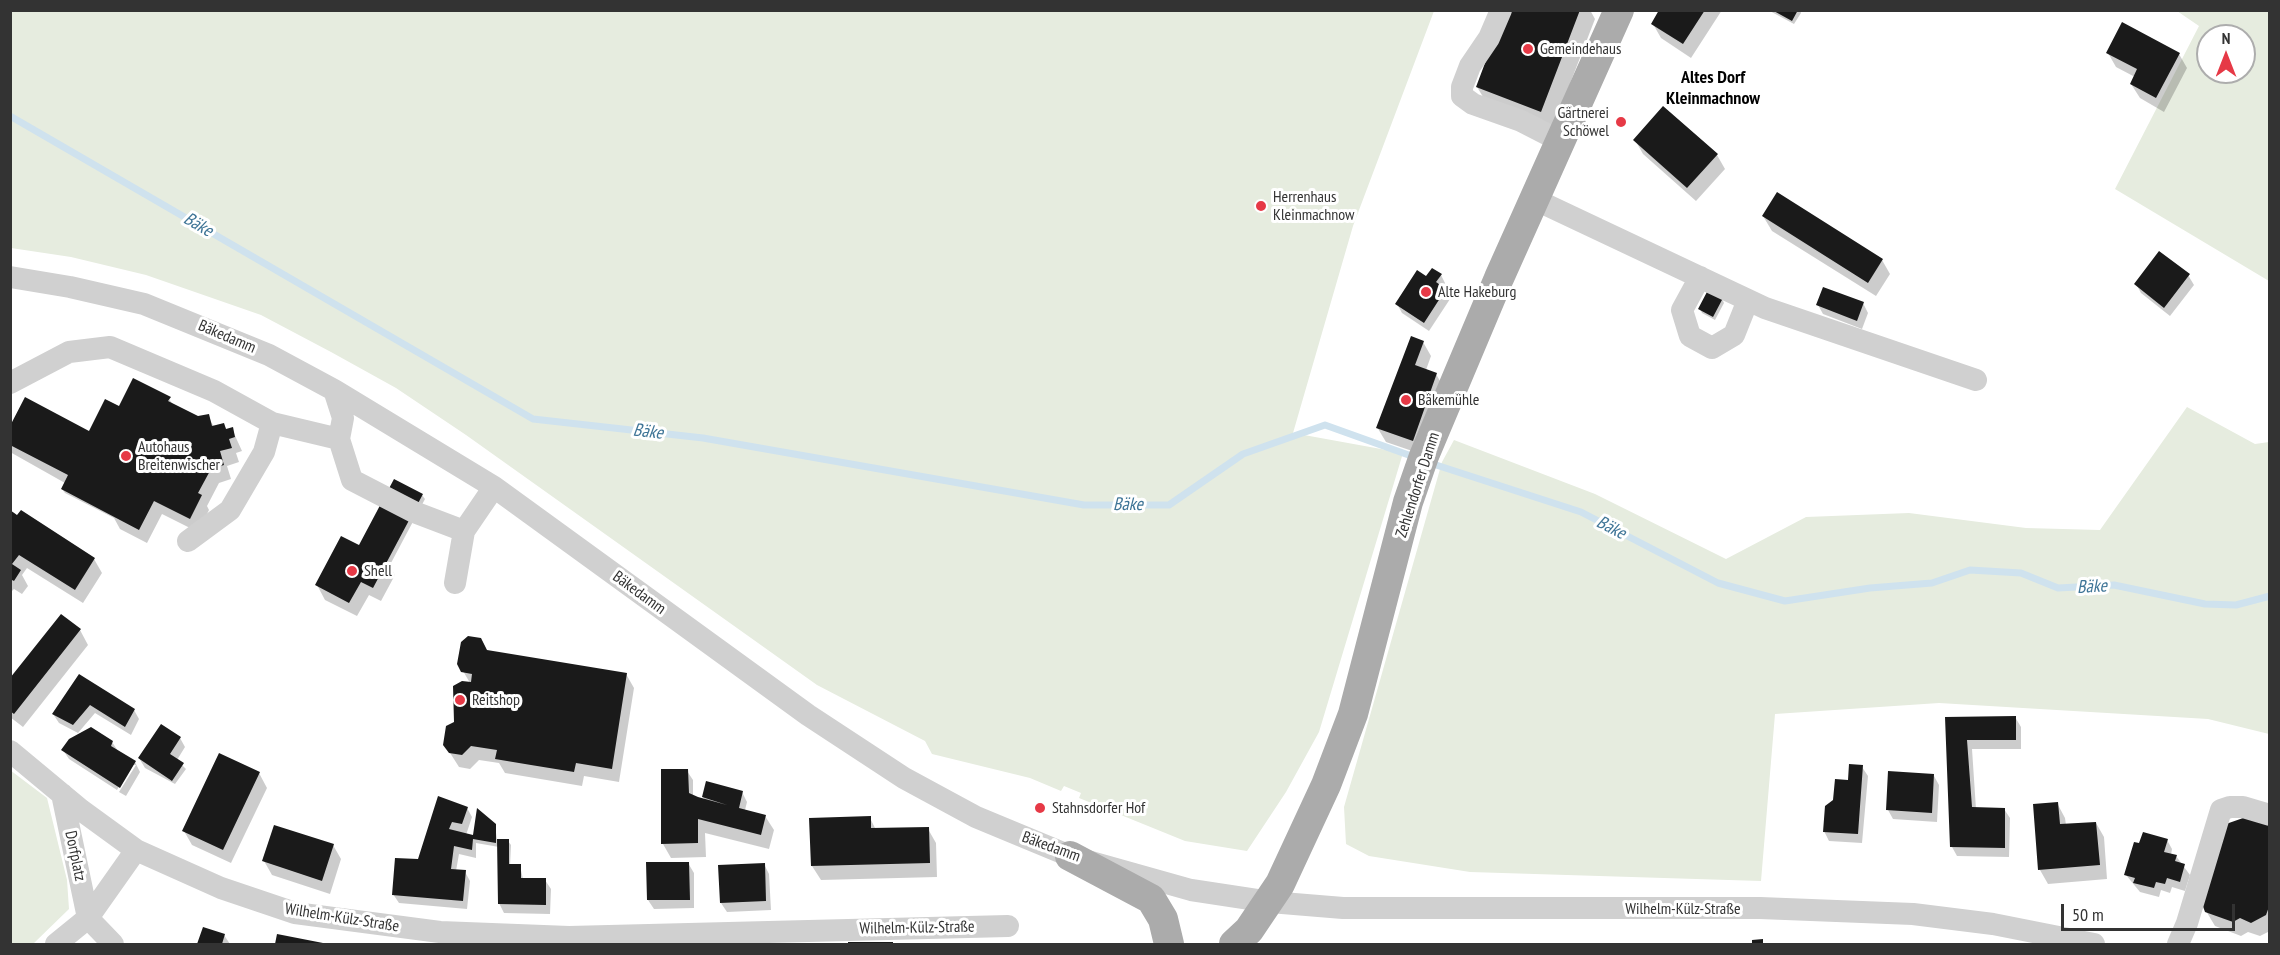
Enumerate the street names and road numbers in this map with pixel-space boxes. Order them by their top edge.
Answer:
street label: Bäkedamm [195,316,259,358]
street label: Zehlendorfer Damm [1392,430,1444,540]
street label: Bäkedamm [609,567,669,619]
street label: Bäkedamm [1019,828,1083,866]
street label: Dorfplatz [60,829,90,883]
street label: Wilhelm-Külz-Straße [284,899,400,937]
street label: Wilhelm-Külz-Straße [1625,899,1741,919]
street label: Wilhelm-Külz-Straße [859,917,975,939]

